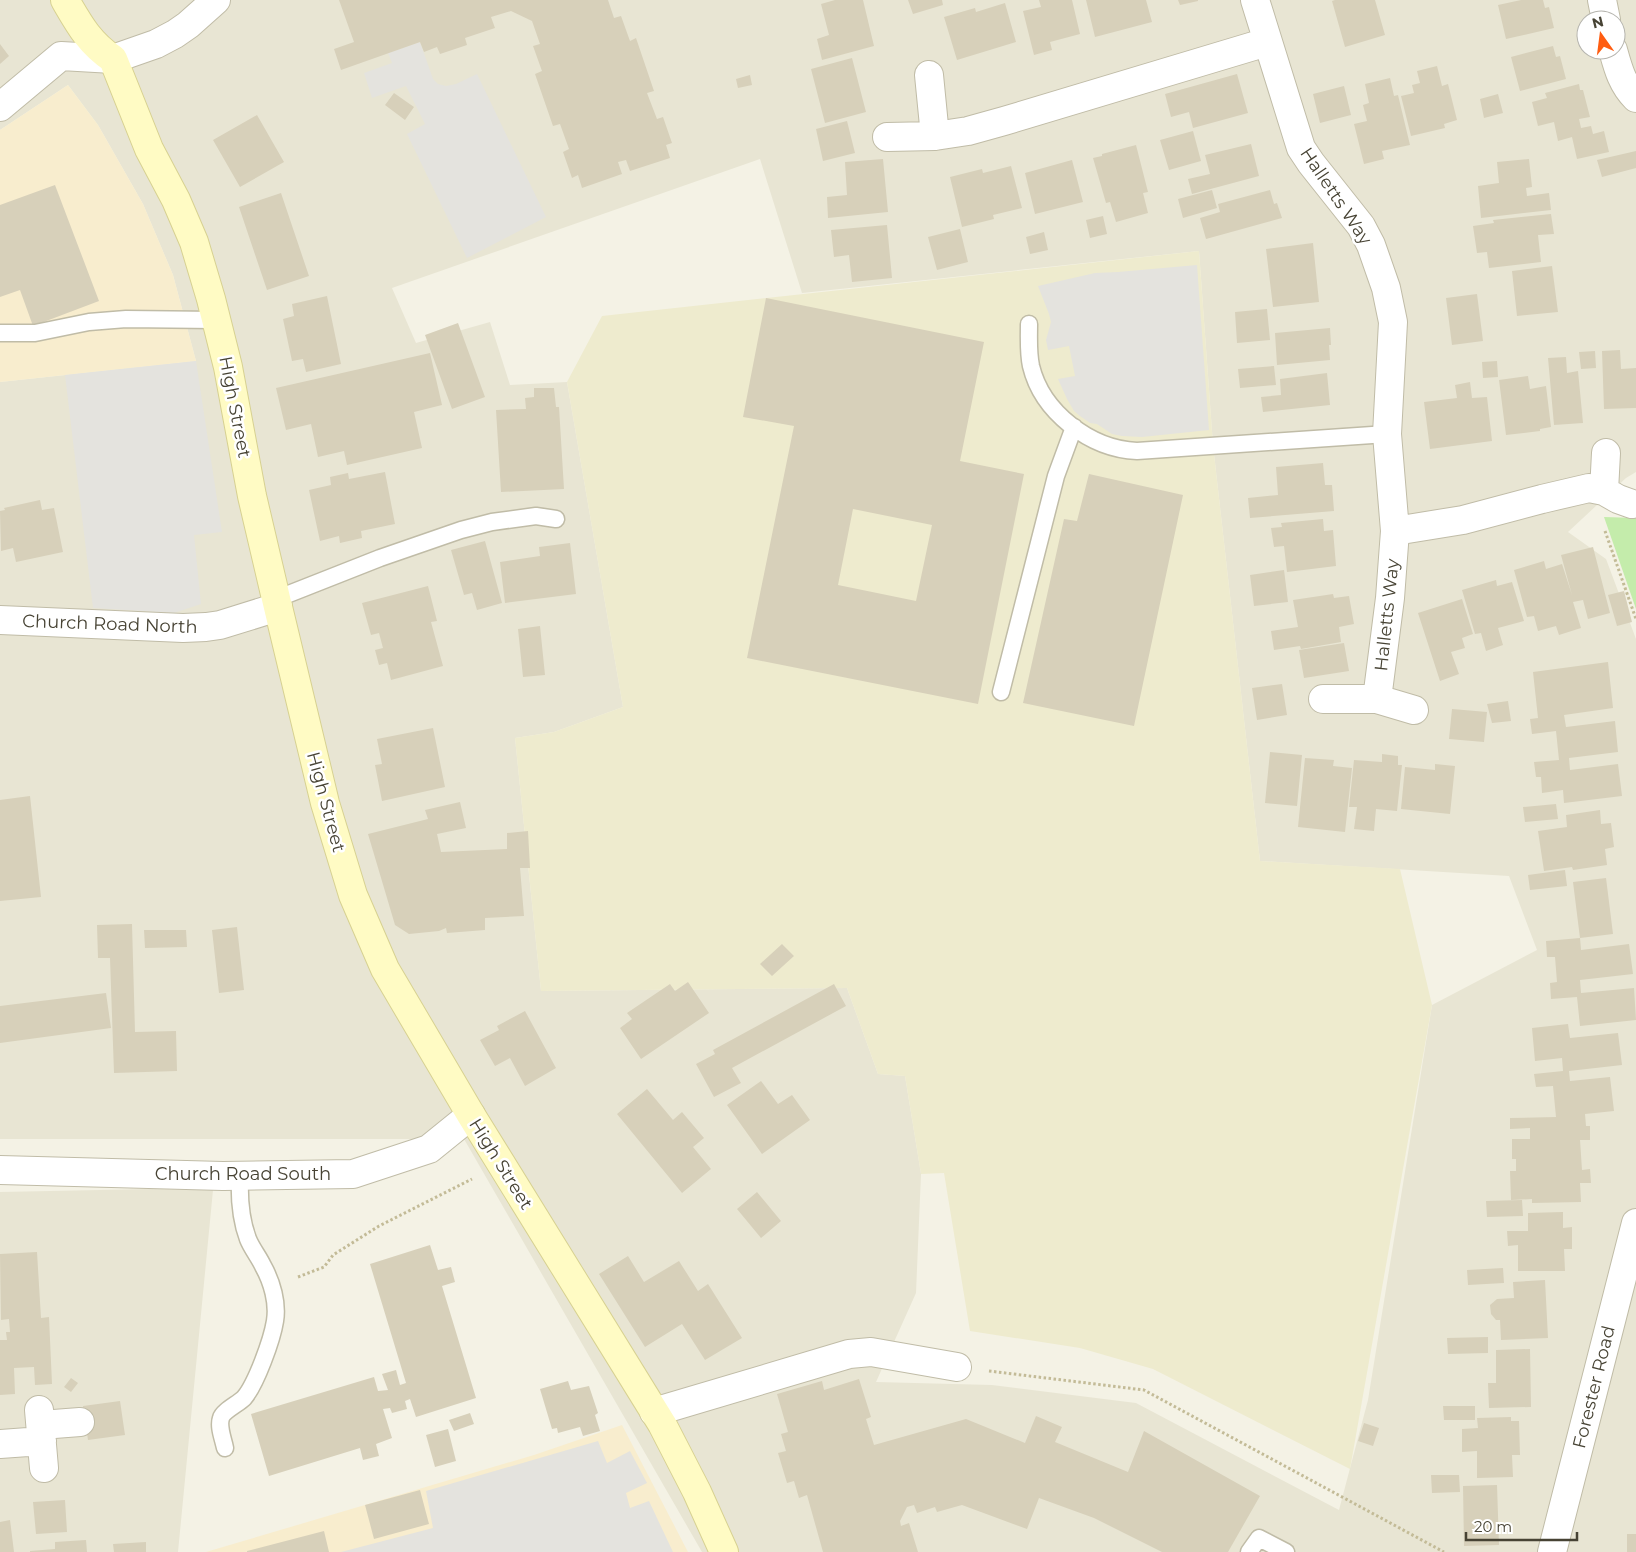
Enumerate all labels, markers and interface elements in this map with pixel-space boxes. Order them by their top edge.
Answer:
north arrow [1576,10,1626,60]
text: N [1590,12,1606,32]
street label: Halletts Way [1295,143,1377,249]
street label: High Street [214,354,256,460]
street label: Halletts Way [1370,558,1404,672]
street label: Church Road North [22,610,198,638]
street label: High Street [302,749,350,855]
street label: High Street [464,1114,538,1214]
street label: Church Road South [155,1163,331,1185]
street label: Forester Road [1568,1323,1620,1451]
scale bar [1466,1510,1577,1542]
text: 20 m [1474,1517,1512,1536]

